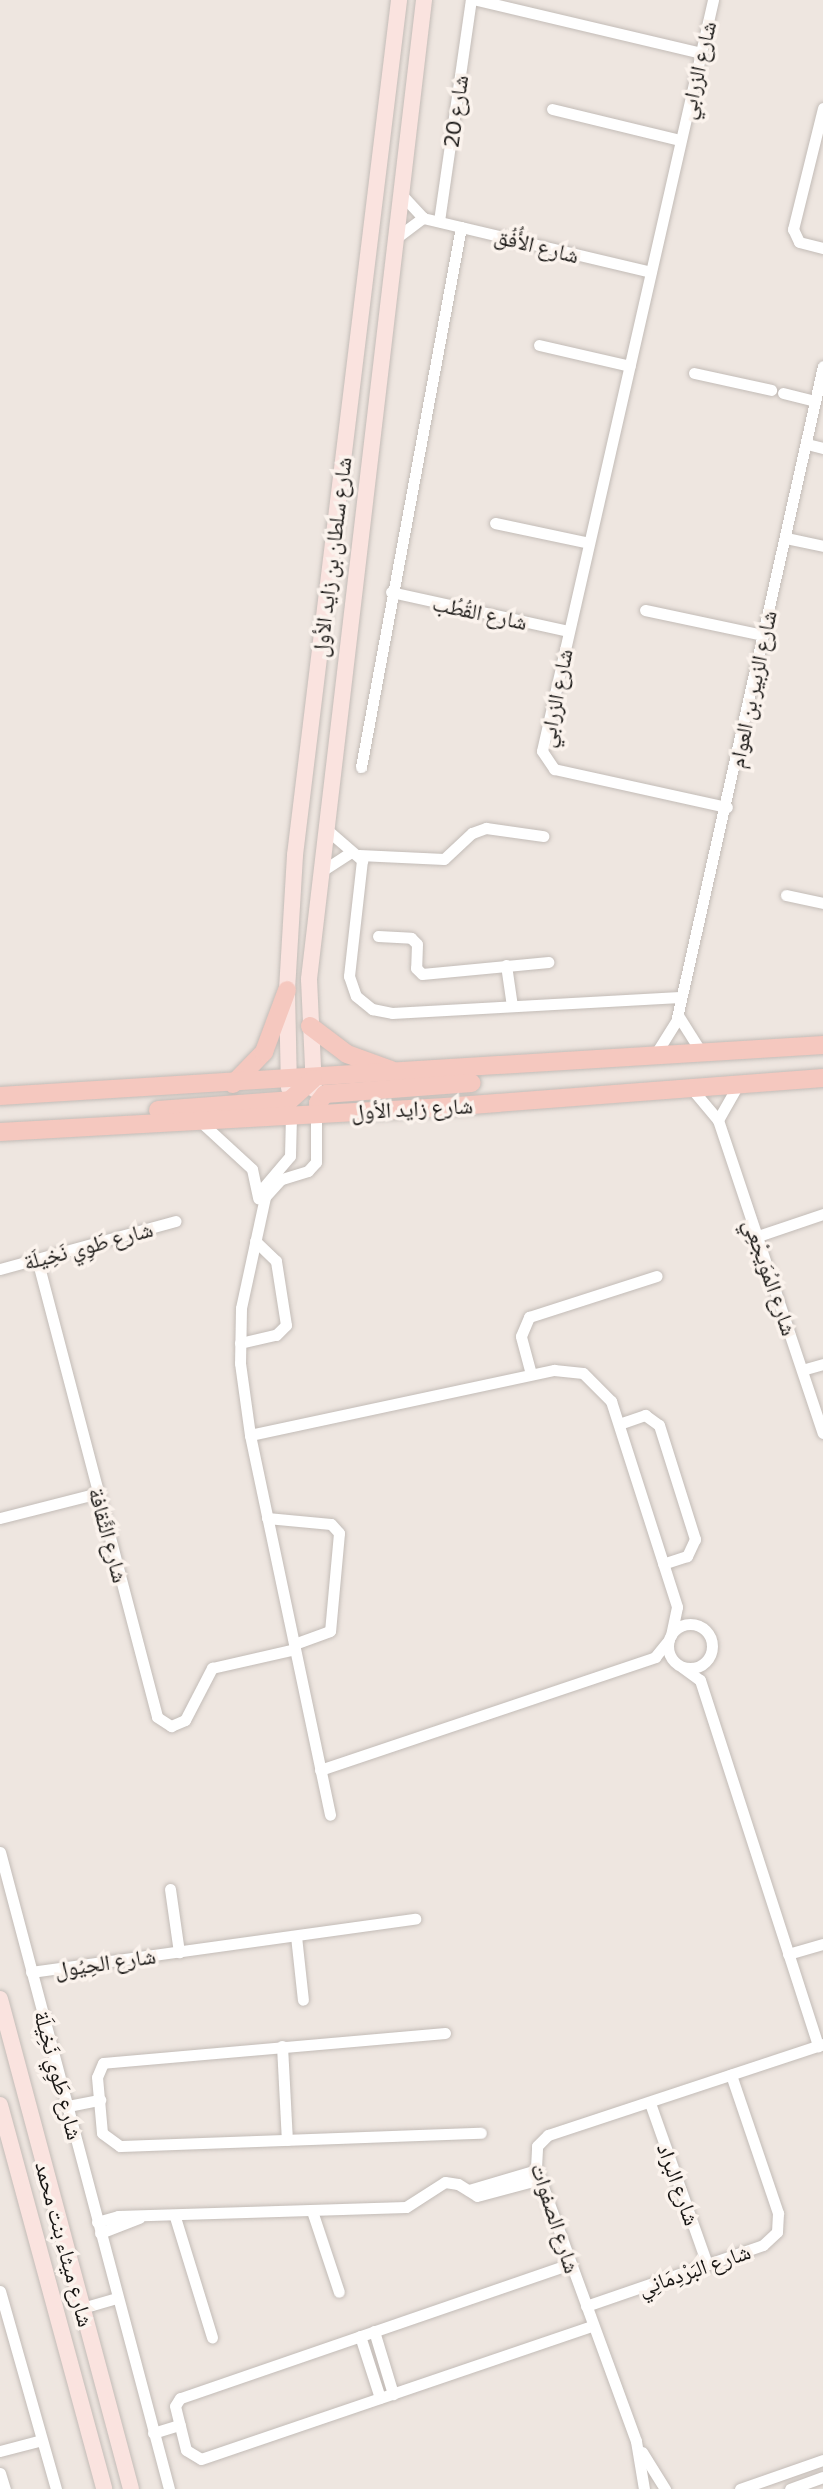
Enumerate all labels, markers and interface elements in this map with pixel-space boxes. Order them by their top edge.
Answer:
street label: شارع الزرابي [673,18,721,122]
street label: شارع 20 [437,73,473,149]
street label: شارع الأُفُق [492,222,582,268]
street label: شارع سلطان بن زايد الأول [306,455,356,659]
street label: شارع القُطُب [430,589,530,635]
street label: شارع الزبير بن العوام [722,608,782,770]
street label: شارع الزرابي [533,647,577,749]
street label: شارع زايد الأول [350,1092,474,1124]
street label: شارع طَوِي نَخِيلَة [21,1215,155,1275]
street label: شارع المُوَيجْعِي [739,1215,803,1339]
street label: شارع الثَّقافة [84,1485,134,1585]
street label: شارع الحِيُول [53,1942,157,1982]
street label: شارع طَوِي نَخِيلَة [29,2008,89,2142]
street label: شارع البراد [652,2139,706,2229]
street label: شارع ميثاء بنت محمد [30,2158,100,2330]
street label: شارع الصفوات [526,2160,586,2276]
street label: شارع البَرْدِمَانِي [634,2237,754,2301]

